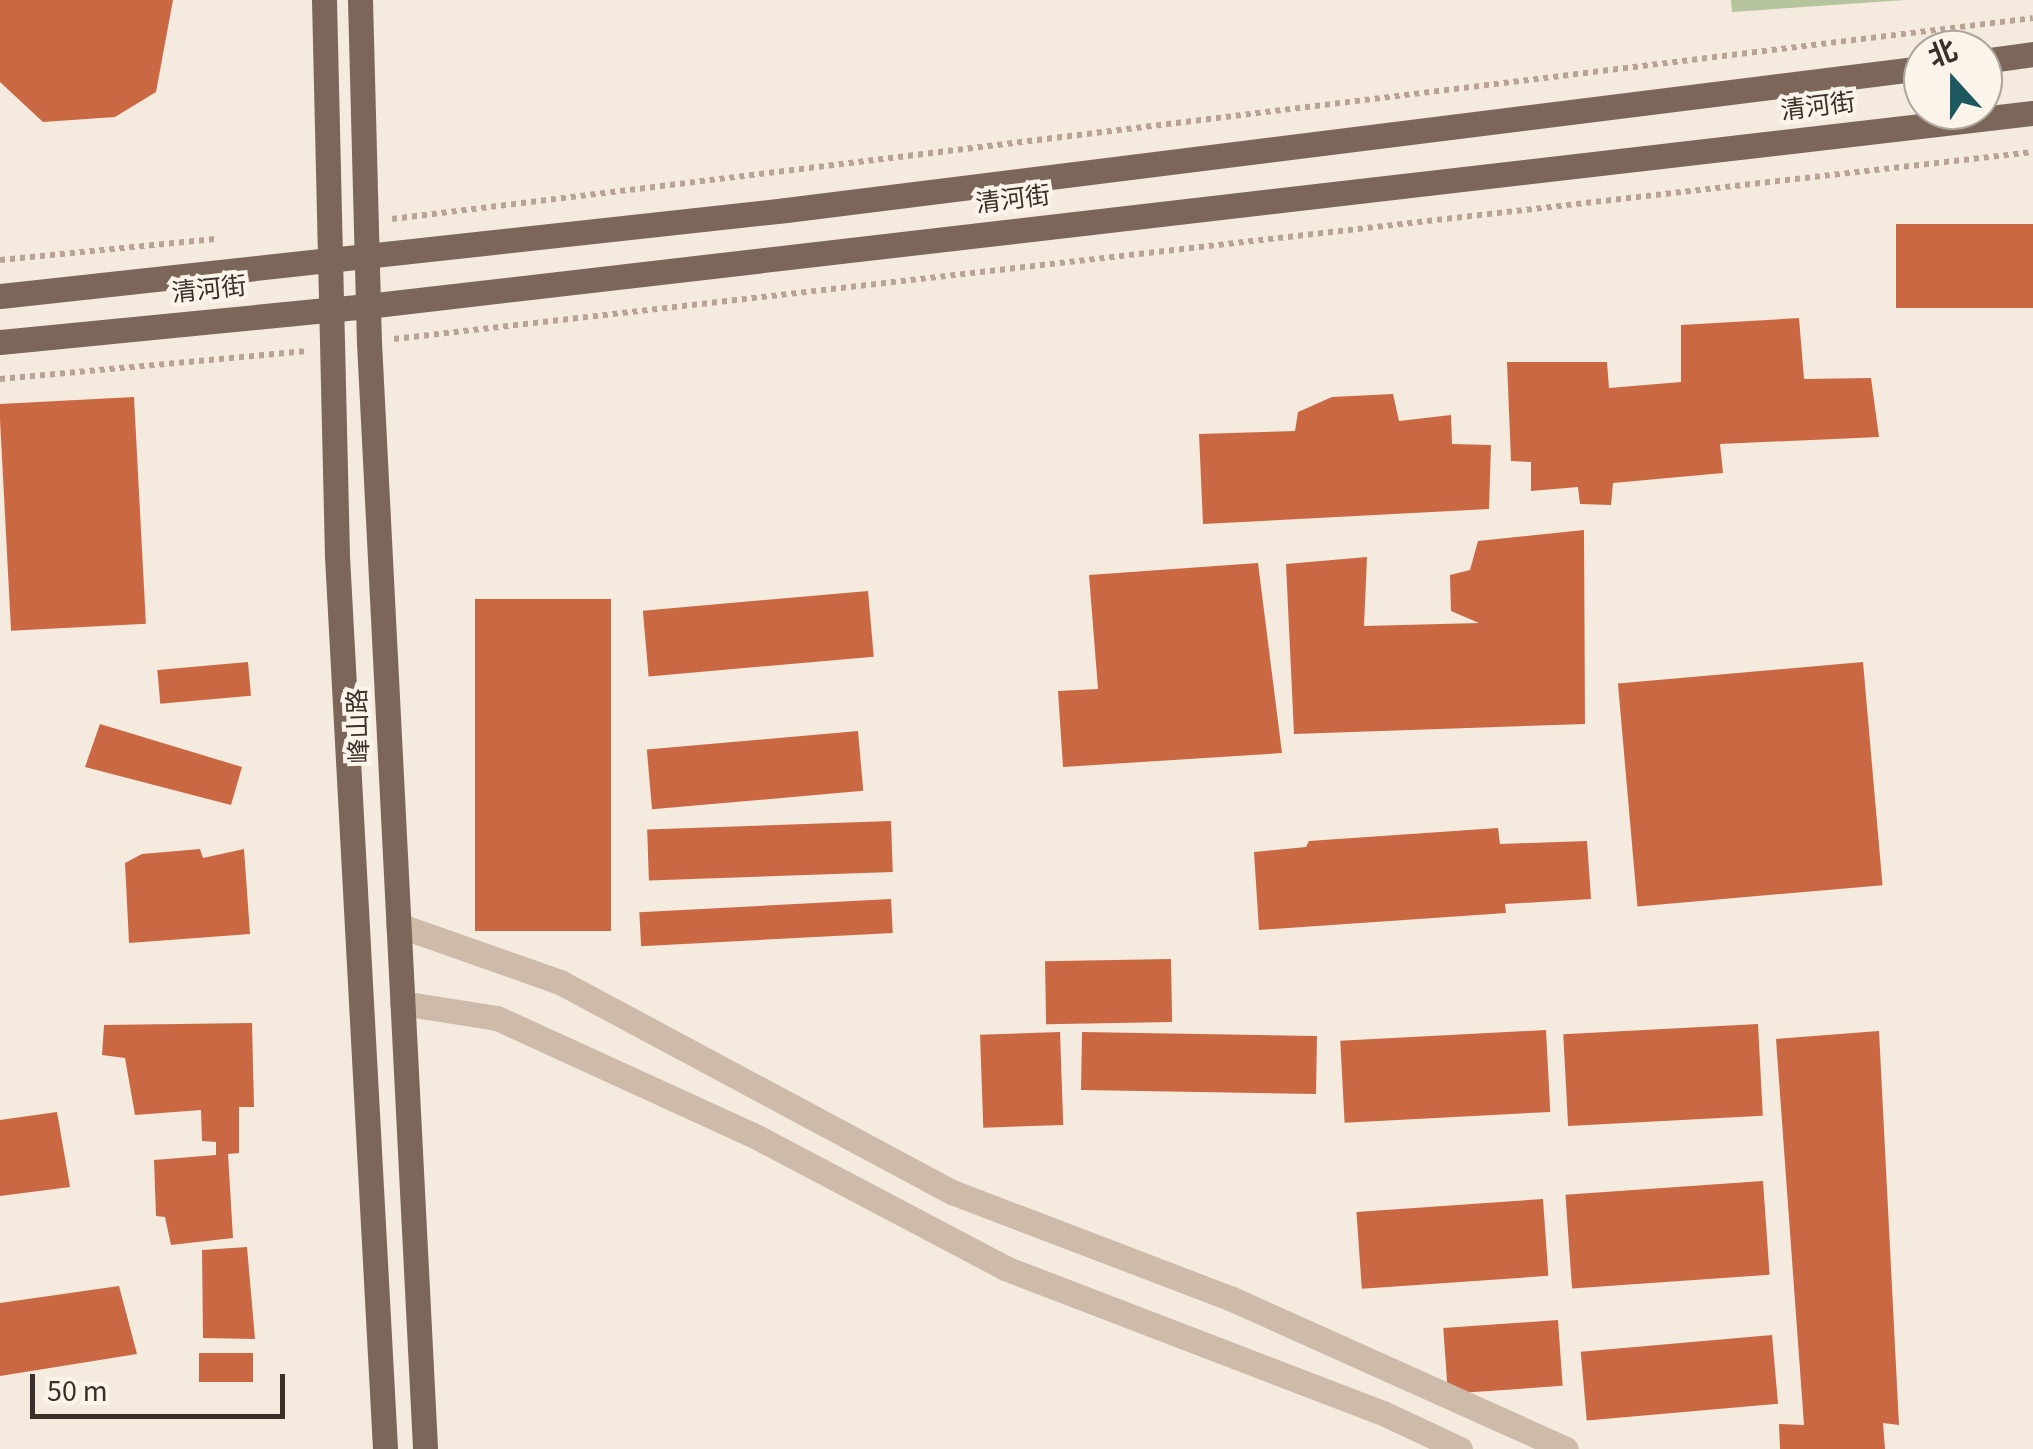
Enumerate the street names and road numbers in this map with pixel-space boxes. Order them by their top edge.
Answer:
street label: 清河街 [1779,88,1857,126]
street label: 清河街 [974,181,1052,219]
street label: 清河街 [170,271,248,309]
street label: 峰山路 [343,688,375,764]

